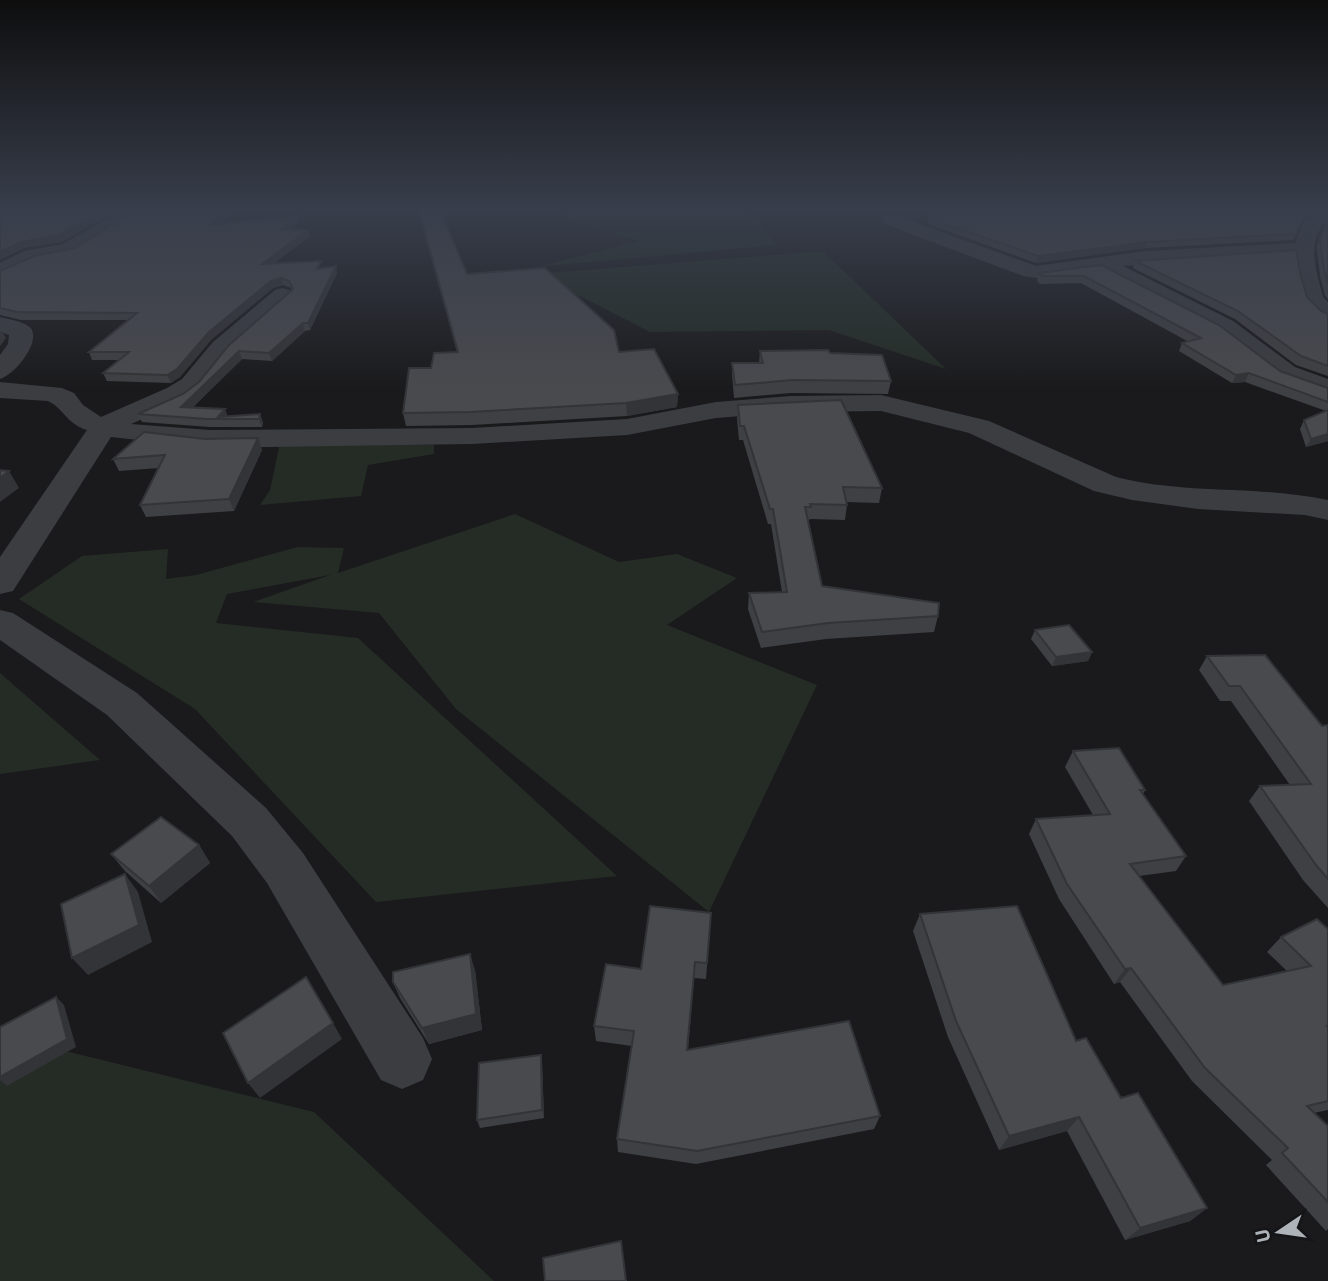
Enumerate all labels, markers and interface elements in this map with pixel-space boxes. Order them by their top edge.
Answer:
north arrow [1244,1197,1314,1267]
text: U [1249,1227,1276,1245]

